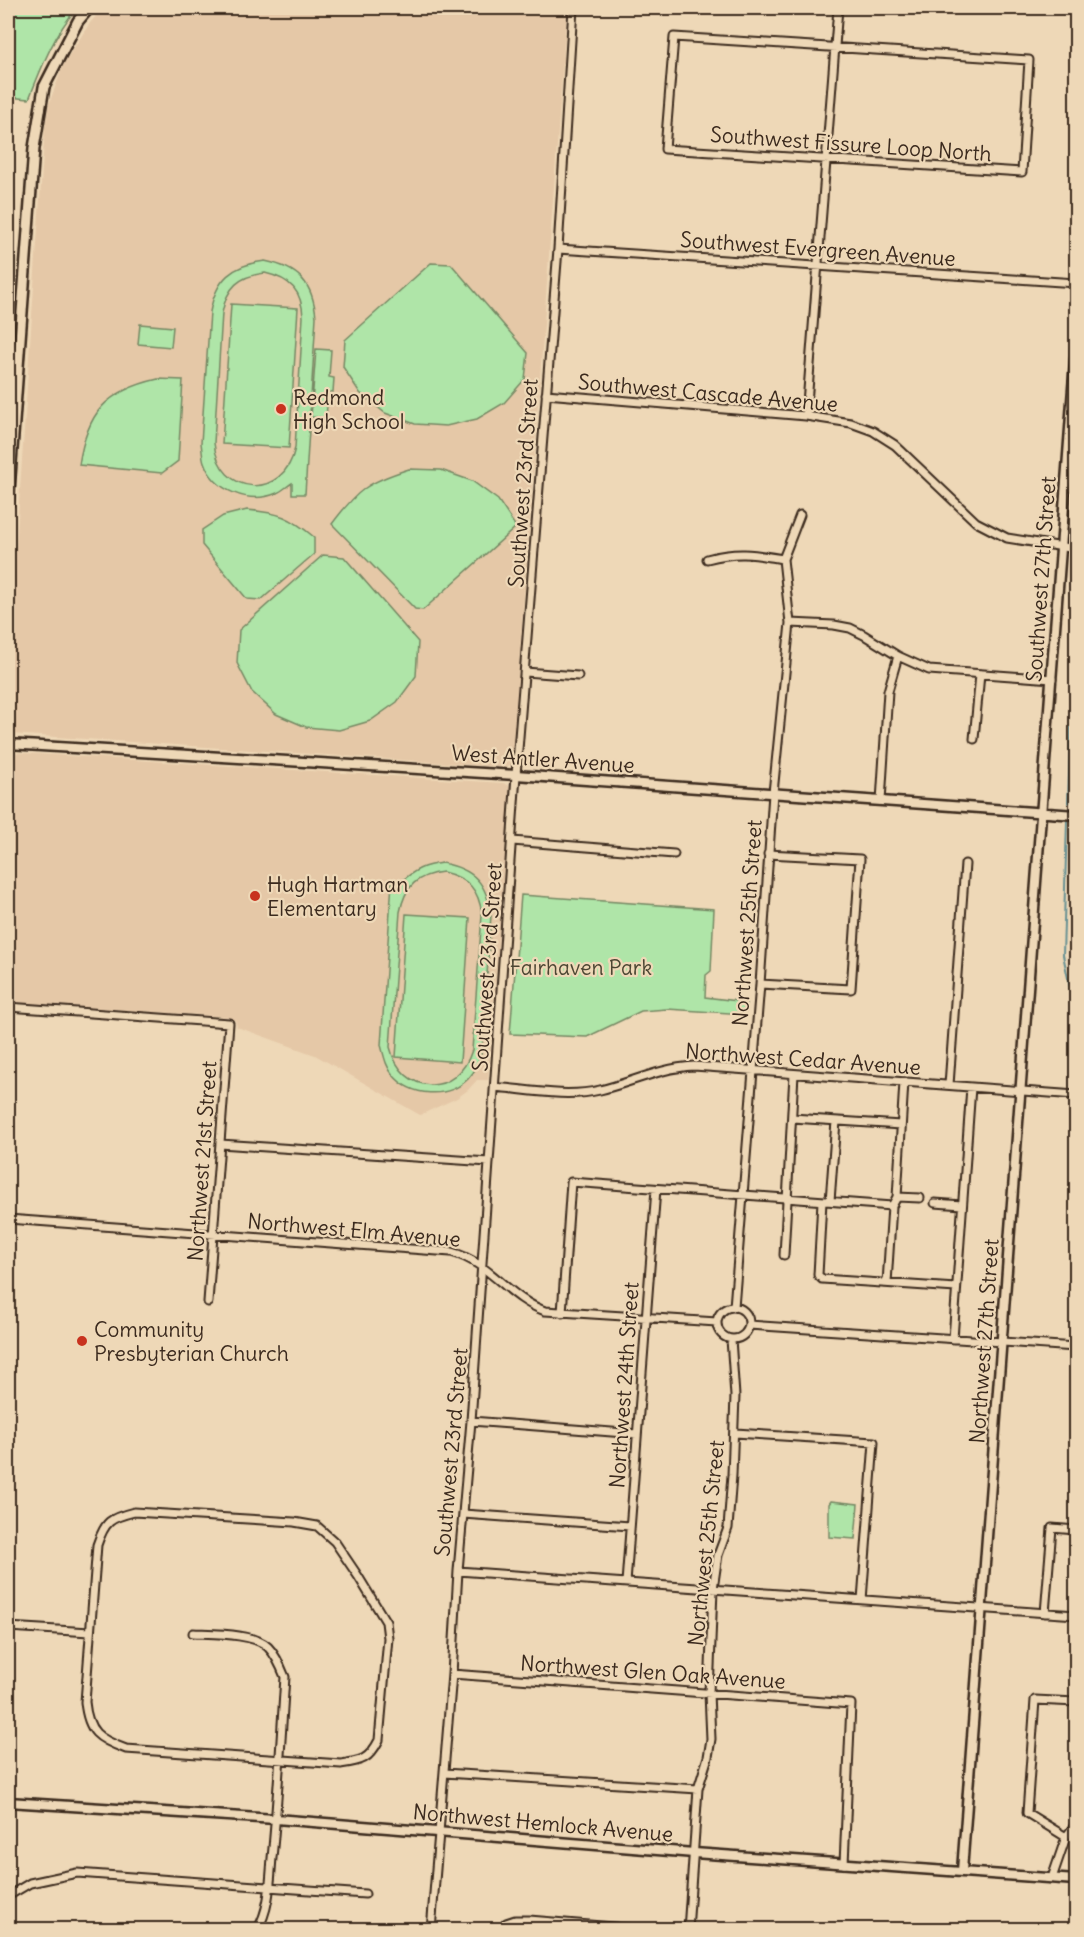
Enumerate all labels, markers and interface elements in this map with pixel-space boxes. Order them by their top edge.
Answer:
street label: Southwest Fissure Loop North [709,121,993,167]
street label: Southwest Evergreen Avenue [679,226,957,272]
street label: Southwest Cascade Avenue [577,368,839,418]
street label: Southwest 23rd Street [502,378,544,588]
place label: Redmond High School [293,384,404,435]
marker: Redmond High School [274,402,288,416]
street label: Southwest 27th Street [1020,475,1062,683]
street label: West Antler Avenue [450,739,636,779]
street label: Northwest 25th Street [726,819,768,1027]
street label: Southwest 23rd Street [466,862,508,1072]
place label: Hugh Hartman Elementary [267,871,408,922]
marker: Hugh Hartman Elementary [248,889,262,903]
park label: Fairhaven Park [510,954,652,981]
street label: Northwest Cedar Avenue [684,1037,922,1081]
street label: Northwest 21st Street [182,1060,222,1262]
street label: Northwest Elm Avenue [246,1207,462,1253]
street label: Northwest 27th Street [963,1238,1005,1444]
street label: Northwest 24th Street [603,1281,645,1489]
place label: Community Presbyterian Church [94,1316,289,1367]
marker: Community Presbyterian Church [75,1334,89,1348]
street label: Southwest 23rd Street [428,1347,474,1557]
street label: Northwest 25th Street [682,1439,730,1647]
street label: Northwest Glen Oak Avenue [519,1649,787,1695]
street label: Northwest Hemlock Avenue [412,1798,674,1848]

